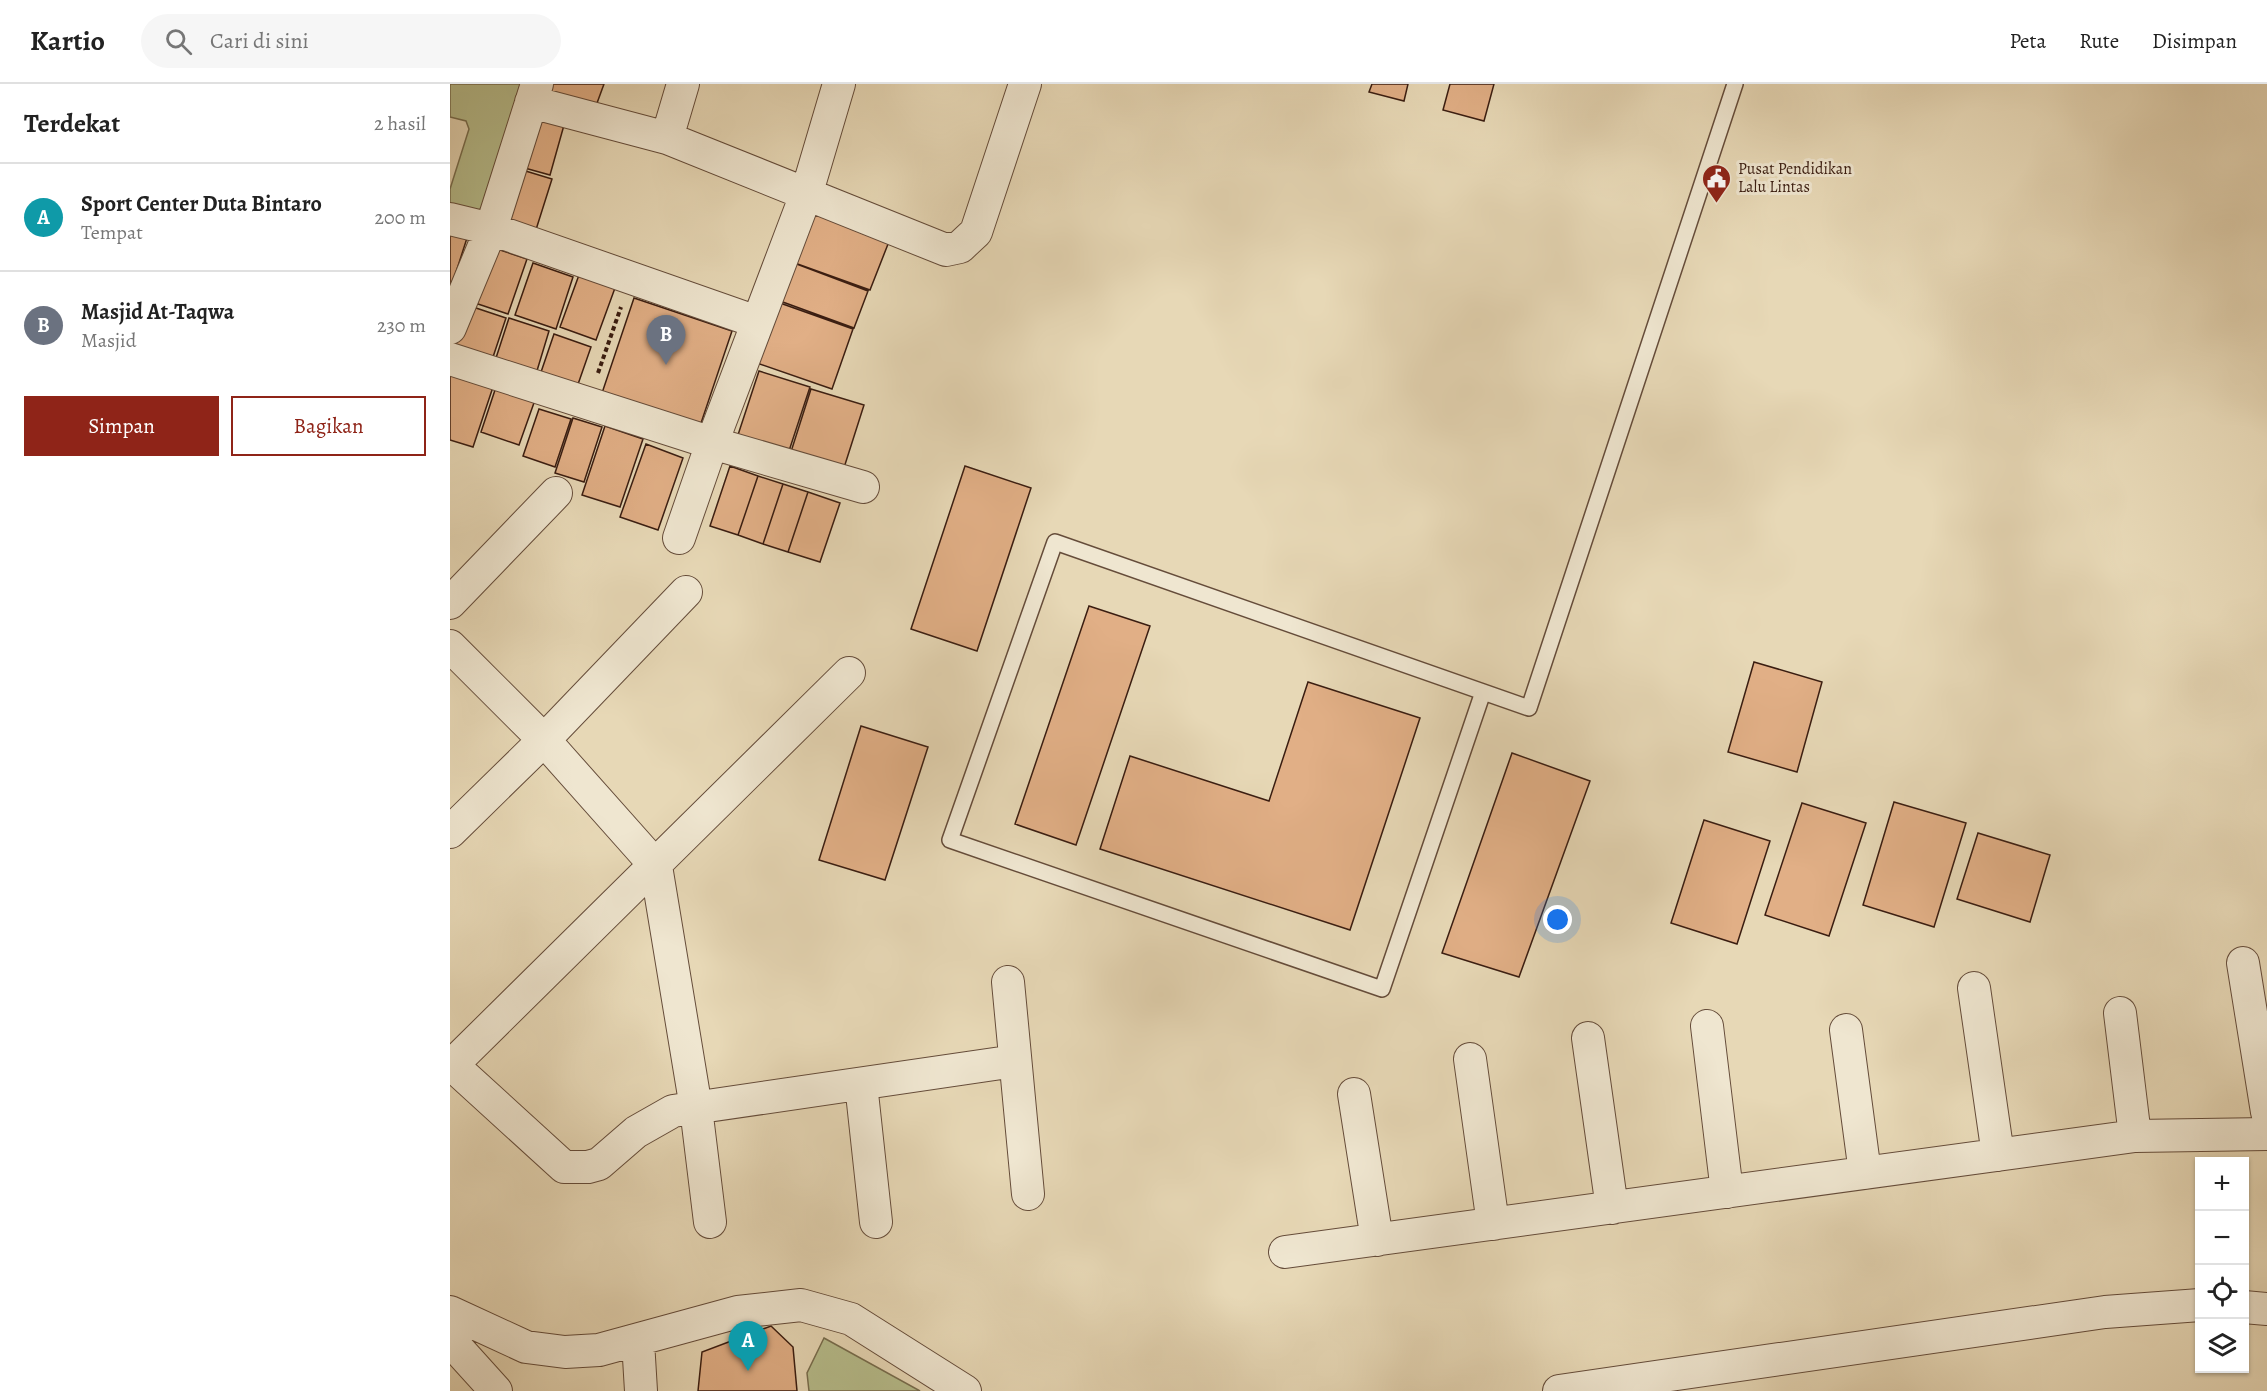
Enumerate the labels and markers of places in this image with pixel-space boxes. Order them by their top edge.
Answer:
place label: Pusat Pendidikan Lalu Lintas [1738,158,1852,198]
public building icon: Pusat Pendidikan Lalu Lintas [1701,162,1733,204]
pin: B [646,316,686,365]
pin: A [728,1322,768,1371]

